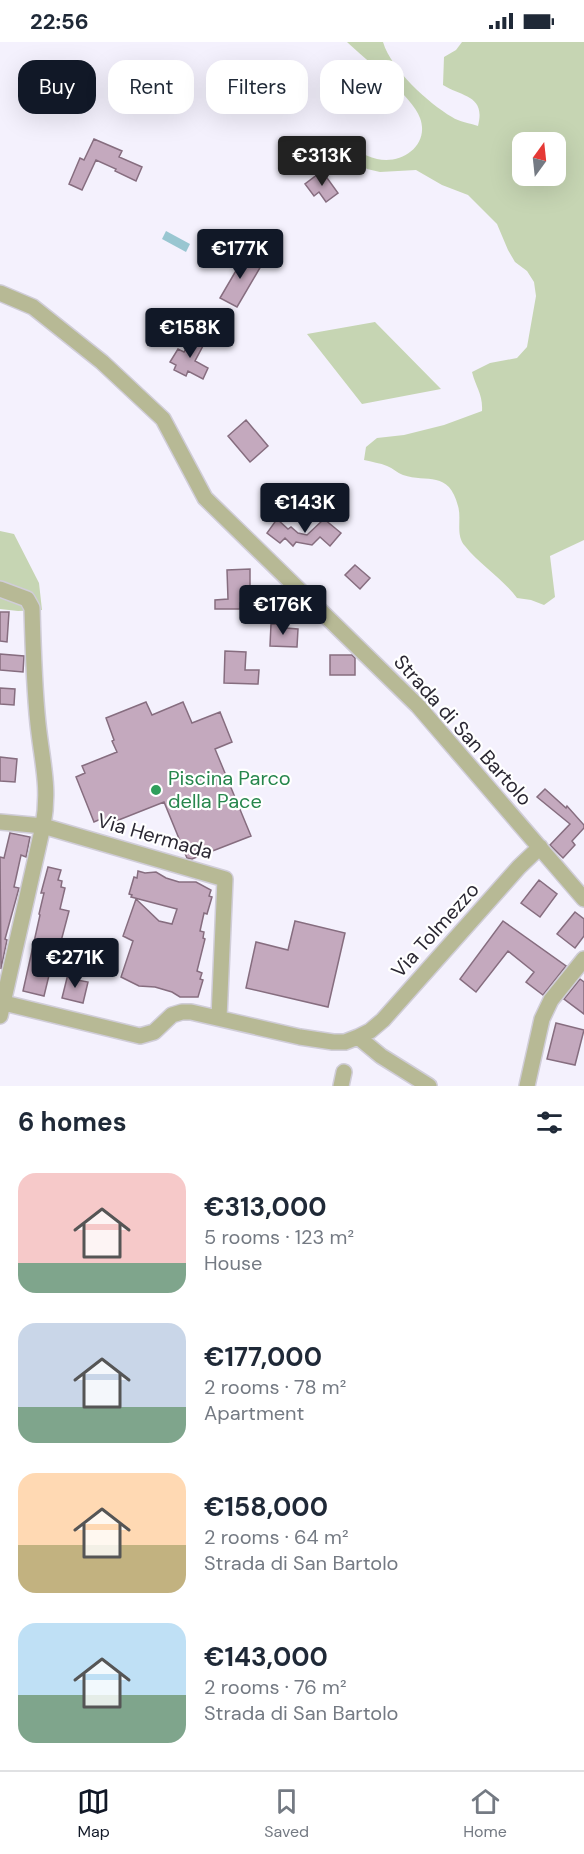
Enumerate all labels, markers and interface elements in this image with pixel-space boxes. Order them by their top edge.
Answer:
text: 22:56 [30,7,89,36]
chip: Buy [18,60,96,114]
chip: Rent [108,60,194,114]
chip: Filters [206,60,308,114]
chip: New [320,60,404,114]
north arrow [512,132,566,186]
map controls [512,132,566,186]
pin: €313K [280,136,364,187]
text: €313K [292,142,352,168]
pin: €177K [198,229,282,280]
text: €177K [211,235,269,261]
pin: €158K [148,308,232,359]
text: €158K [159,314,221,340]
pin: €143K [263,483,347,534]
text: €143K [274,489,336,515]
pin: €176K [241,585,325,636]
text: €176K [253,591,313,617]
street label: Strada di San Bartolo [388,649,538,811]
place label: Piscina Parco della Pace [168,765,291,814]
marker: Piscina Parco della Pace [149,783,163,797]
street label: Via Hermada [94,807,216,865]
street label: Via Tolmezzo [385,877,485,983]
pin: €271K [33,938,117,989]
text: €271K [46,944,104,970]
text: 6 homes [18,1105,126,1139]
icon: filters [533,1106,566,1139]
text: €313,000 [204,1190,327,1224]
icon: home [66,1197,138,1269]
text: 5 rooms · 123 m² [204,1224,354,1250]
text: House [204,1250,262,1276]
text: €177,000 [204,1340,322,1374]
icon: home [66,1347,138,1419]
text: 2 rooms · 78 m² [204,1374,346,1400]
text: Apartment [204,1400,304,1426]
text: €158,000 [204,1490,328,1524]
icon: home [66,1497,138,1569]
text: 2 rooms · 64 m² [204,1524,348,1550]
text: Strada di San Bartolo [204,1550,398,1576]
text: €143,000 [204,1640,328,1674]
icon: home [66,1647,138,1719]
text: 2 rooms · 76 m² [204,1674,347,1700]
text: Strada di San Bartolo [204,1700,398,1726]
tab: Map [77,1785,110,1842]
tab: Saved [264,1785,309,1842]
tab: Home [463,1785,507,1842]

